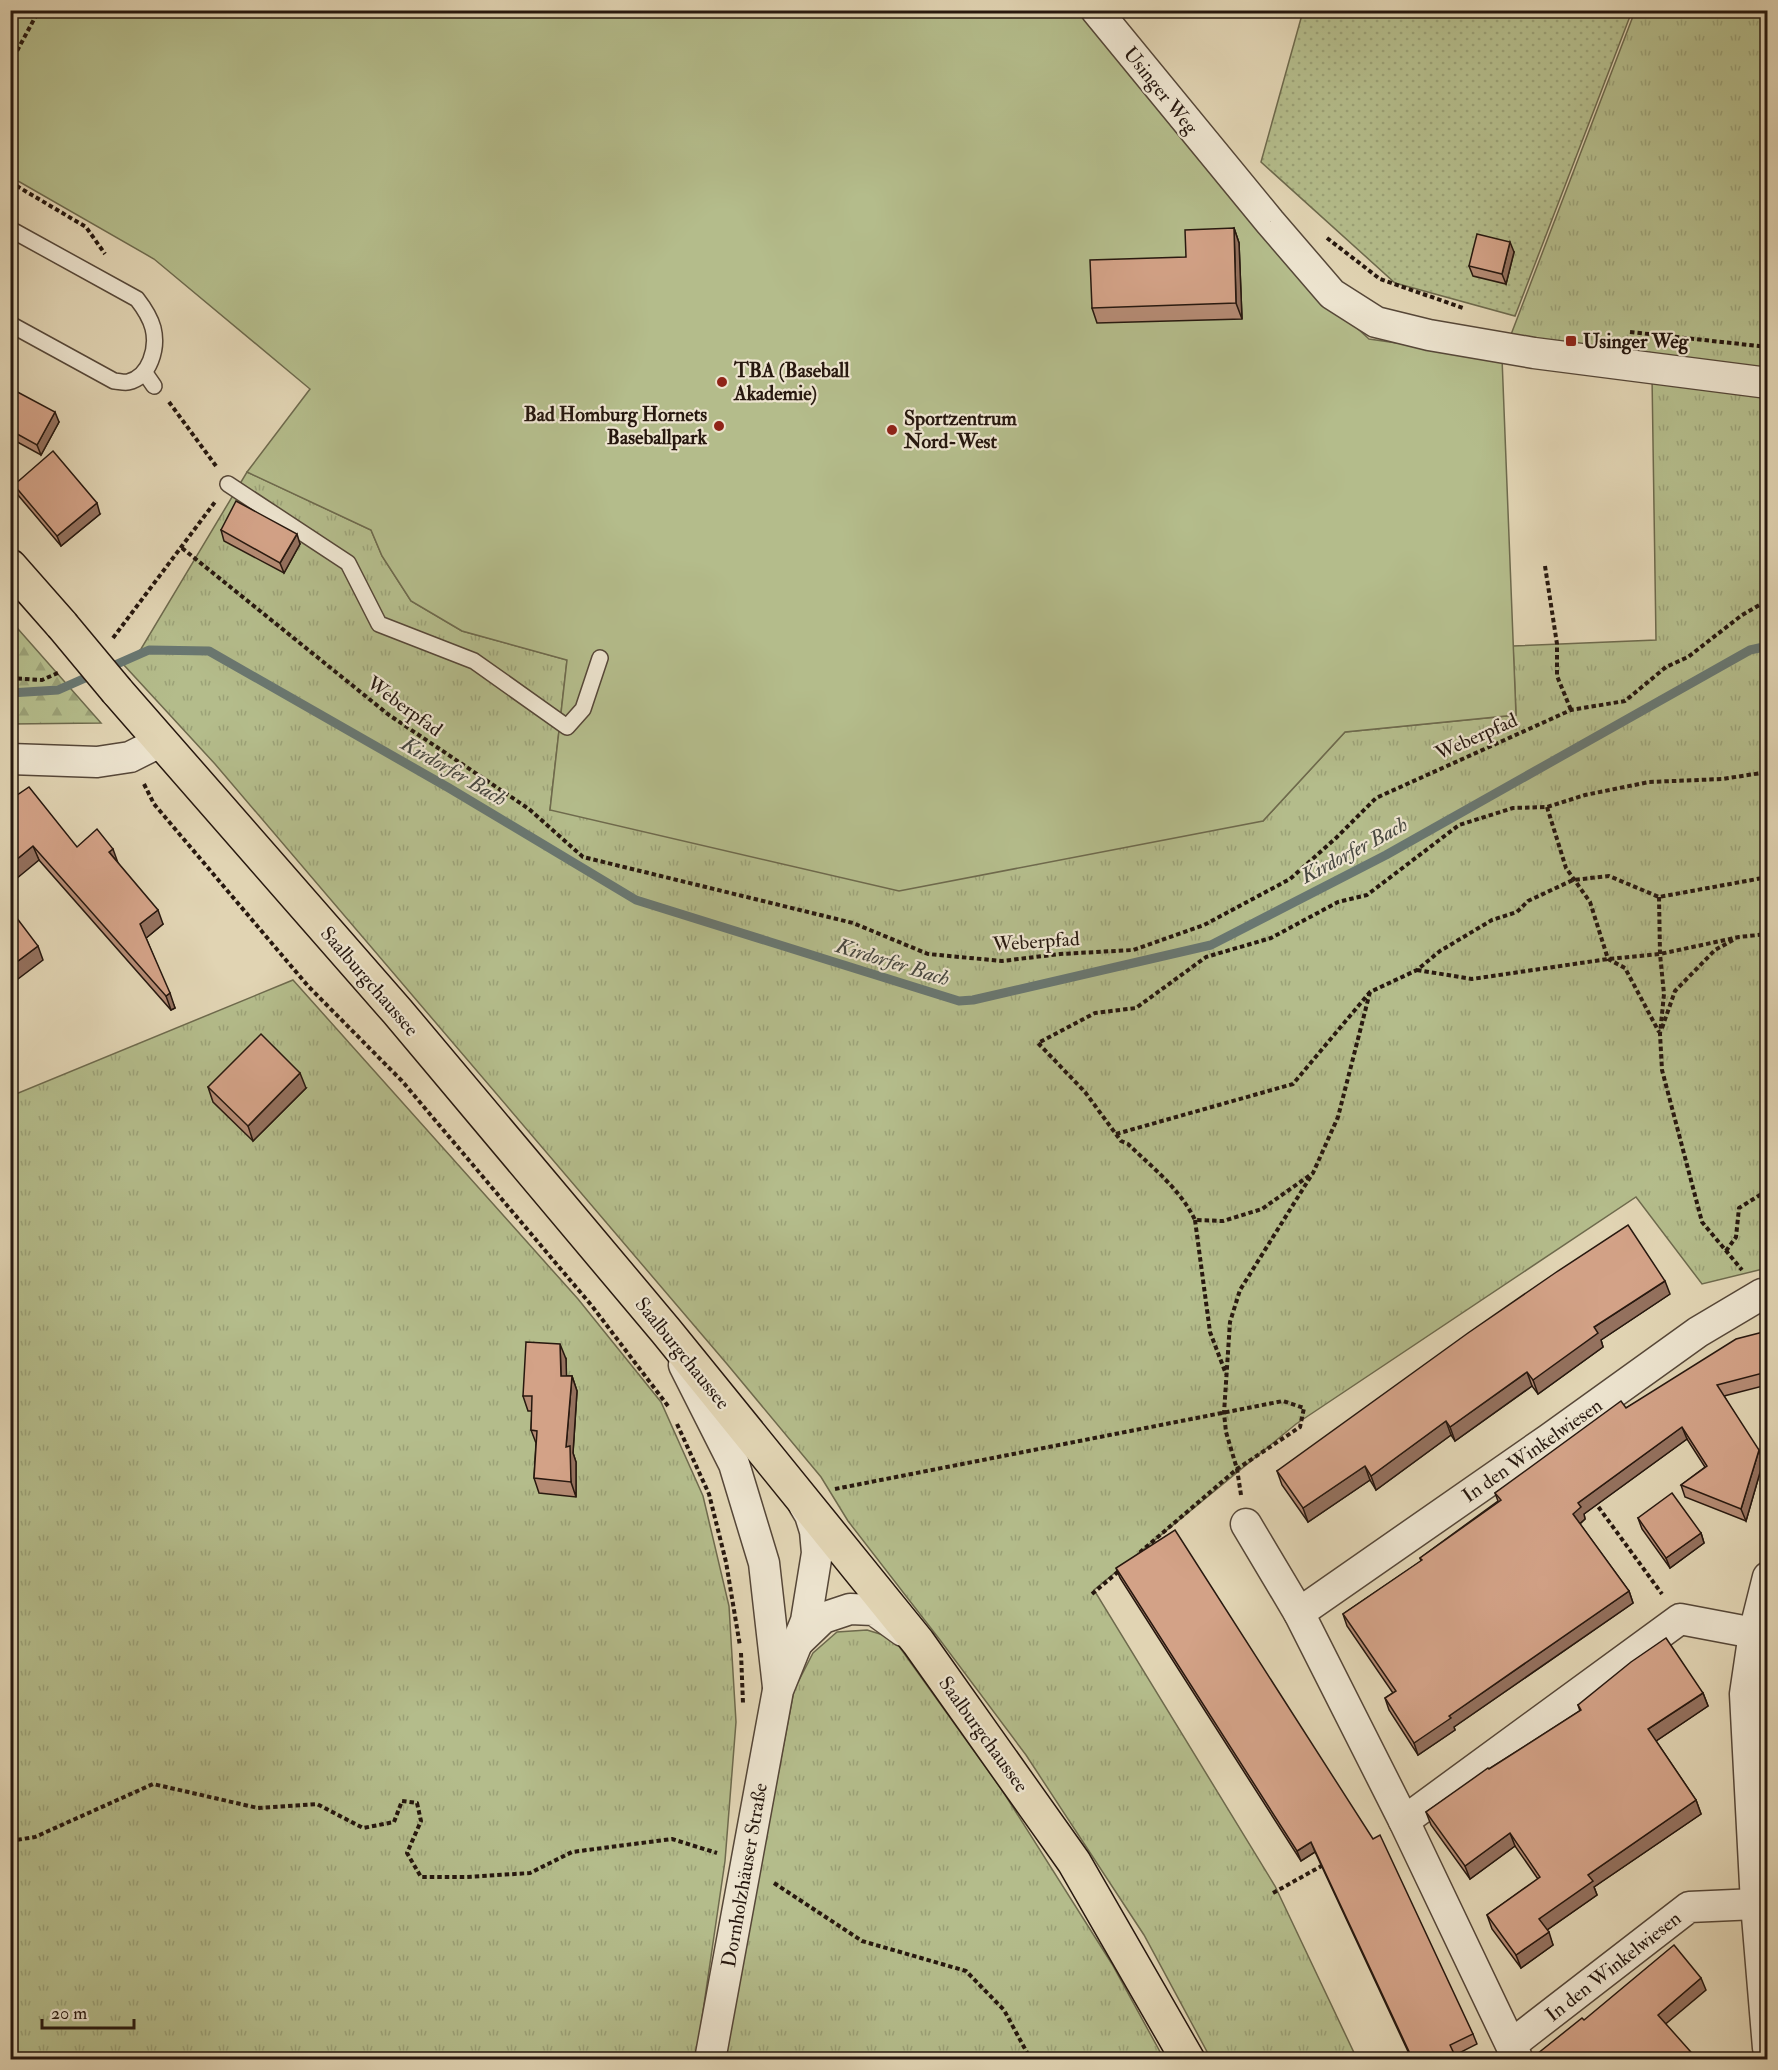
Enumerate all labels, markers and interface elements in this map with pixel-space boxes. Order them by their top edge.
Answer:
street label: Usinger Weg [1118,41,1204,140]
place label: Usinger Weg [1583,329,1690,355]
marker: Usinger Weg [1564,334,1578,348]
place label: TBA (Baseball Akademie) [733,358,850,406]
marker: TBA (Baseball Akademie) [715,375,729,389]
place label: Bad Homburg Hornets Baseballpark [524,402,707,451]
place label: Sportzentrum Nord-West [903,406,1017,454]
marker: Bad Homburg Hornets Baseballpark [712,419,726,433]
marker: Sportzentrum Nord-West [885,423,899,437]
street label: Weberpfad [361,670,447,743]
street label: Weberpfad [1430,707,1522,767]
water label: Kirdorfer Bach [395,730,511,812]
water label: Kirdorfer Bach [1295,811,1412,890]
street label: Saalburgchaussee [315,921,424,1041]
street label: Weberpfad [991,926,1081,958]
water label: Kirdorfer Bach [832,932,953,993]
street label: Saalburgchaussee [630,1292,736,1415]
street label: In den Winkelwiesen [1457,1393,1607,1508]
street label: Saalburgchaussee [933,1671,1034,1797]
street label: Dornholzhäuser Straße [716,1781,773,1969]
street label: In den Winkelwiesen [1540,1906,1686,2027]
scale bar [42,1992,134,2030]
text: 20 m [51,2002,87,2025]

